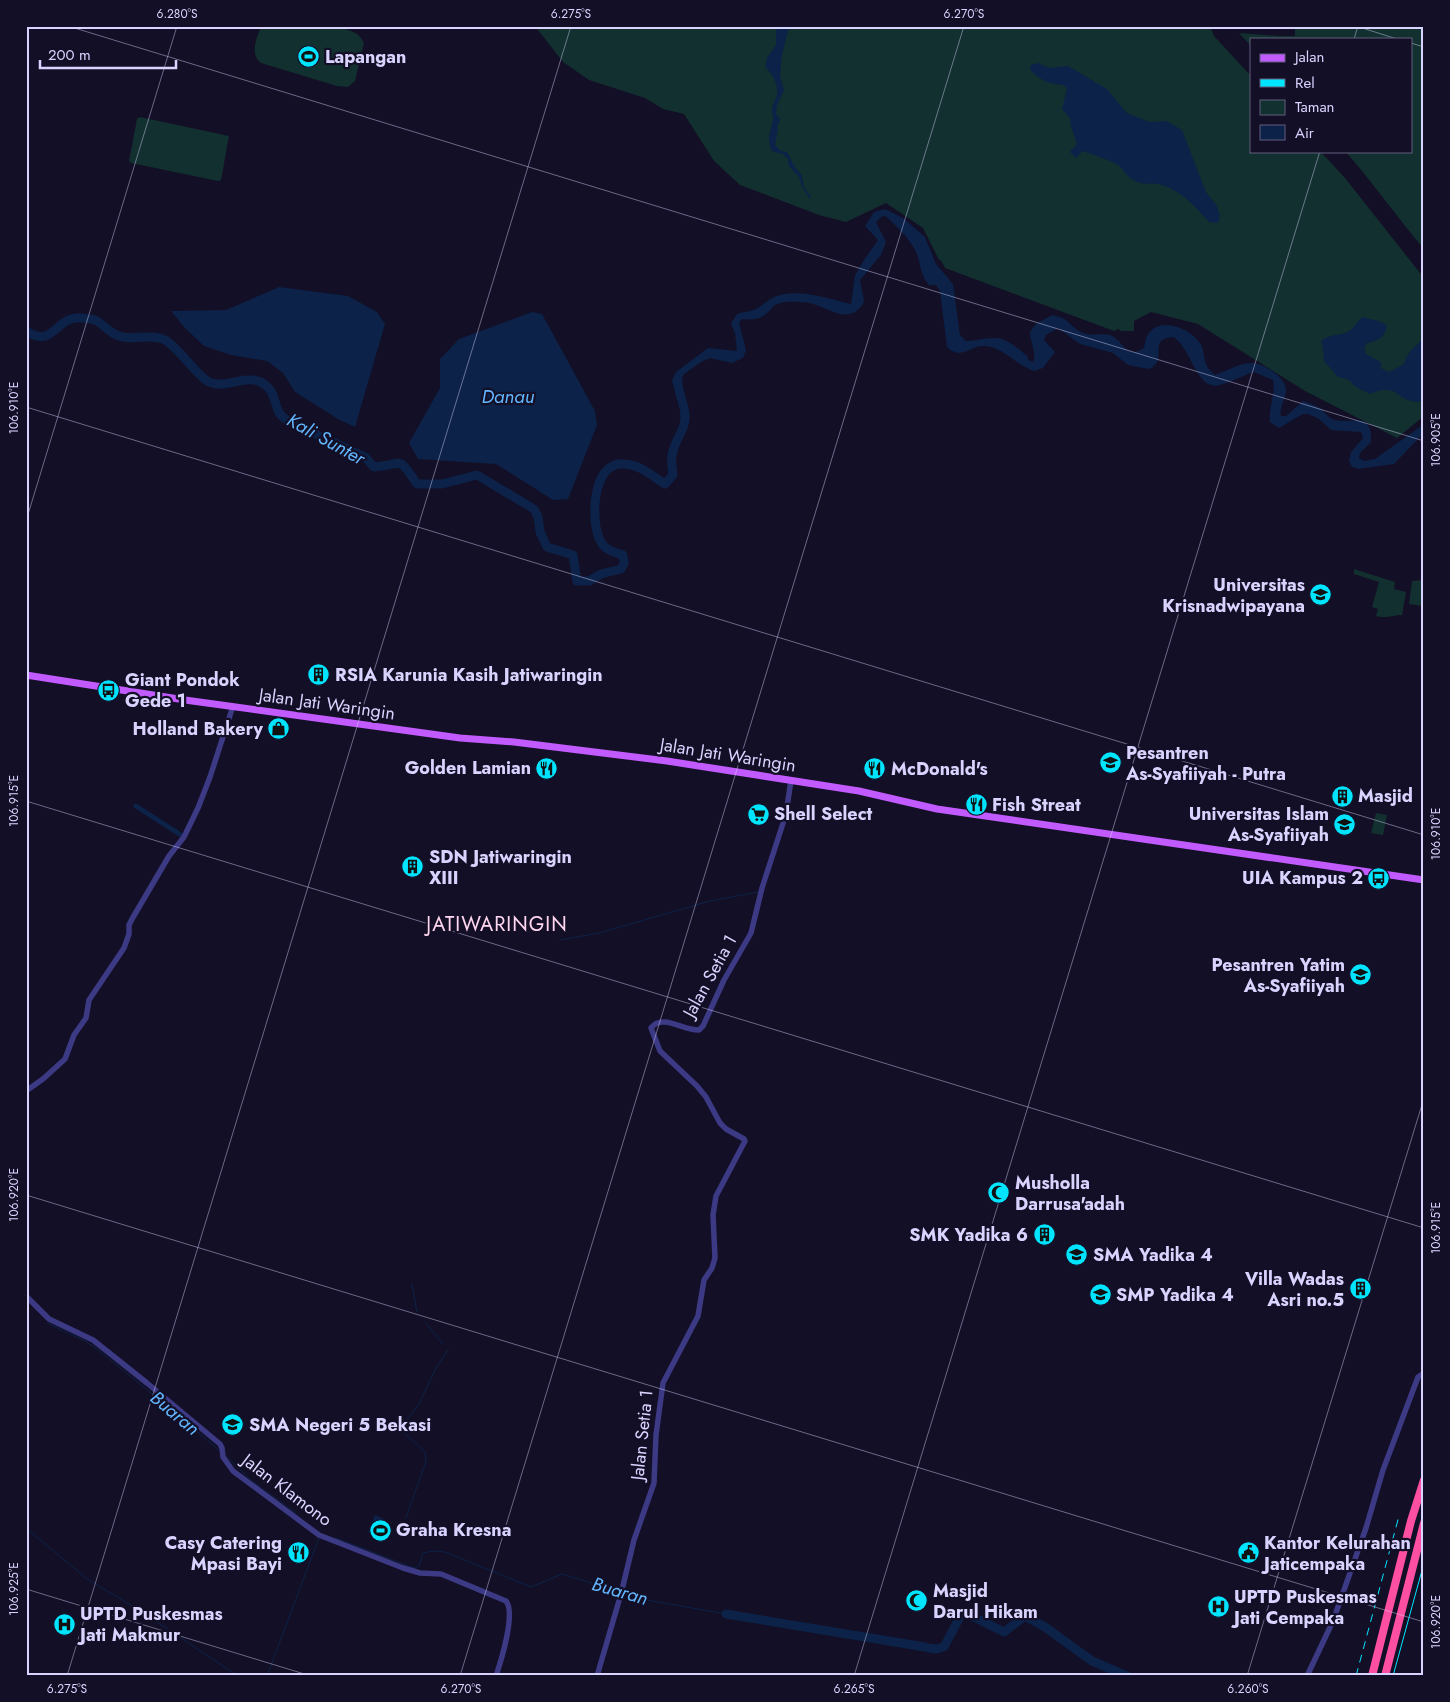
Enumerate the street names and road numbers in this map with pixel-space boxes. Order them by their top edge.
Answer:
street label: Jalan Jati Waringin [255,681,397,726]
street label: Jalan Jati Waringin [656,731,798,779]
street label: Jalan Setia 1 [676,930,743,1024]
street label: Jalan Setia 1 [624,1388,660,1484]
street label: Jalan Klamono [235,1446,338,1533]

